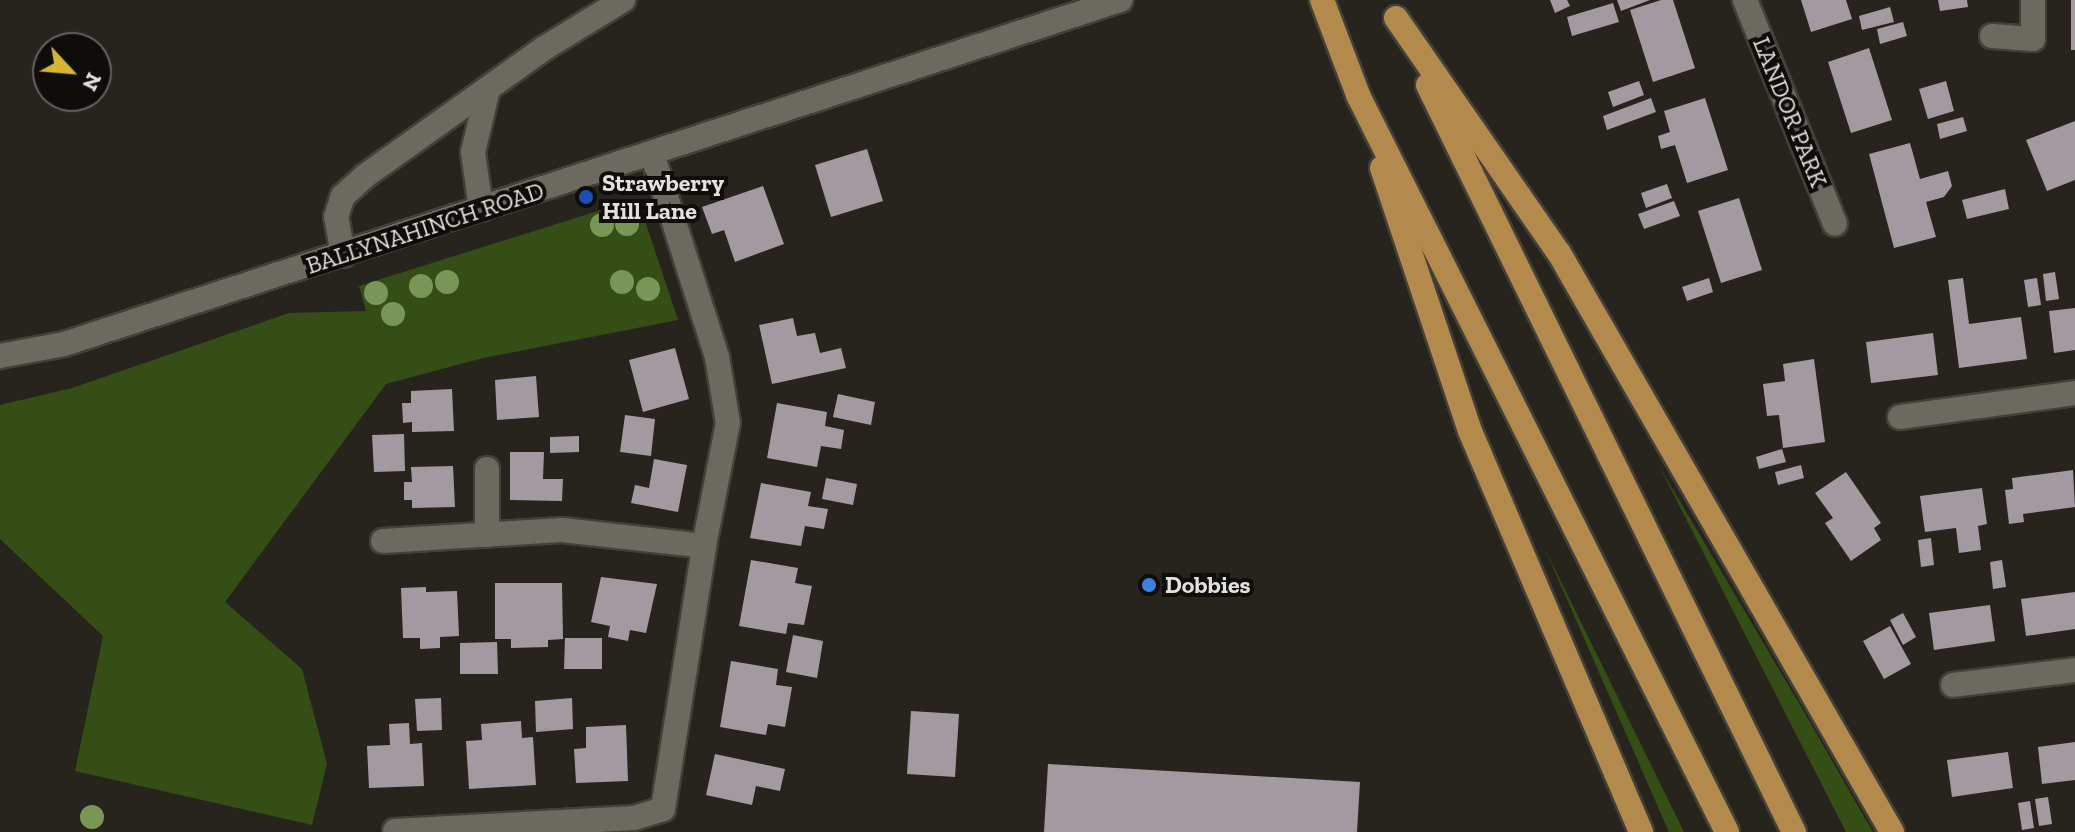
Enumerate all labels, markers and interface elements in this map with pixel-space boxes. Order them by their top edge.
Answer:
north arrow [32,32,112,112]
street label: LANDOR PARK [1747,33,1833,191]
text: N [76,68,108,95]
place label: Strawberry Hill Lane [602,169,724,225]
street label: BALLYNAHINCH ROAD [302,176,548,280]
marker: Strawberry Hill Lane [577,188,595,206]
place label: Dobbies [1165,571,1251,599]
marker: Dobbies [1140,576,1158,594]

